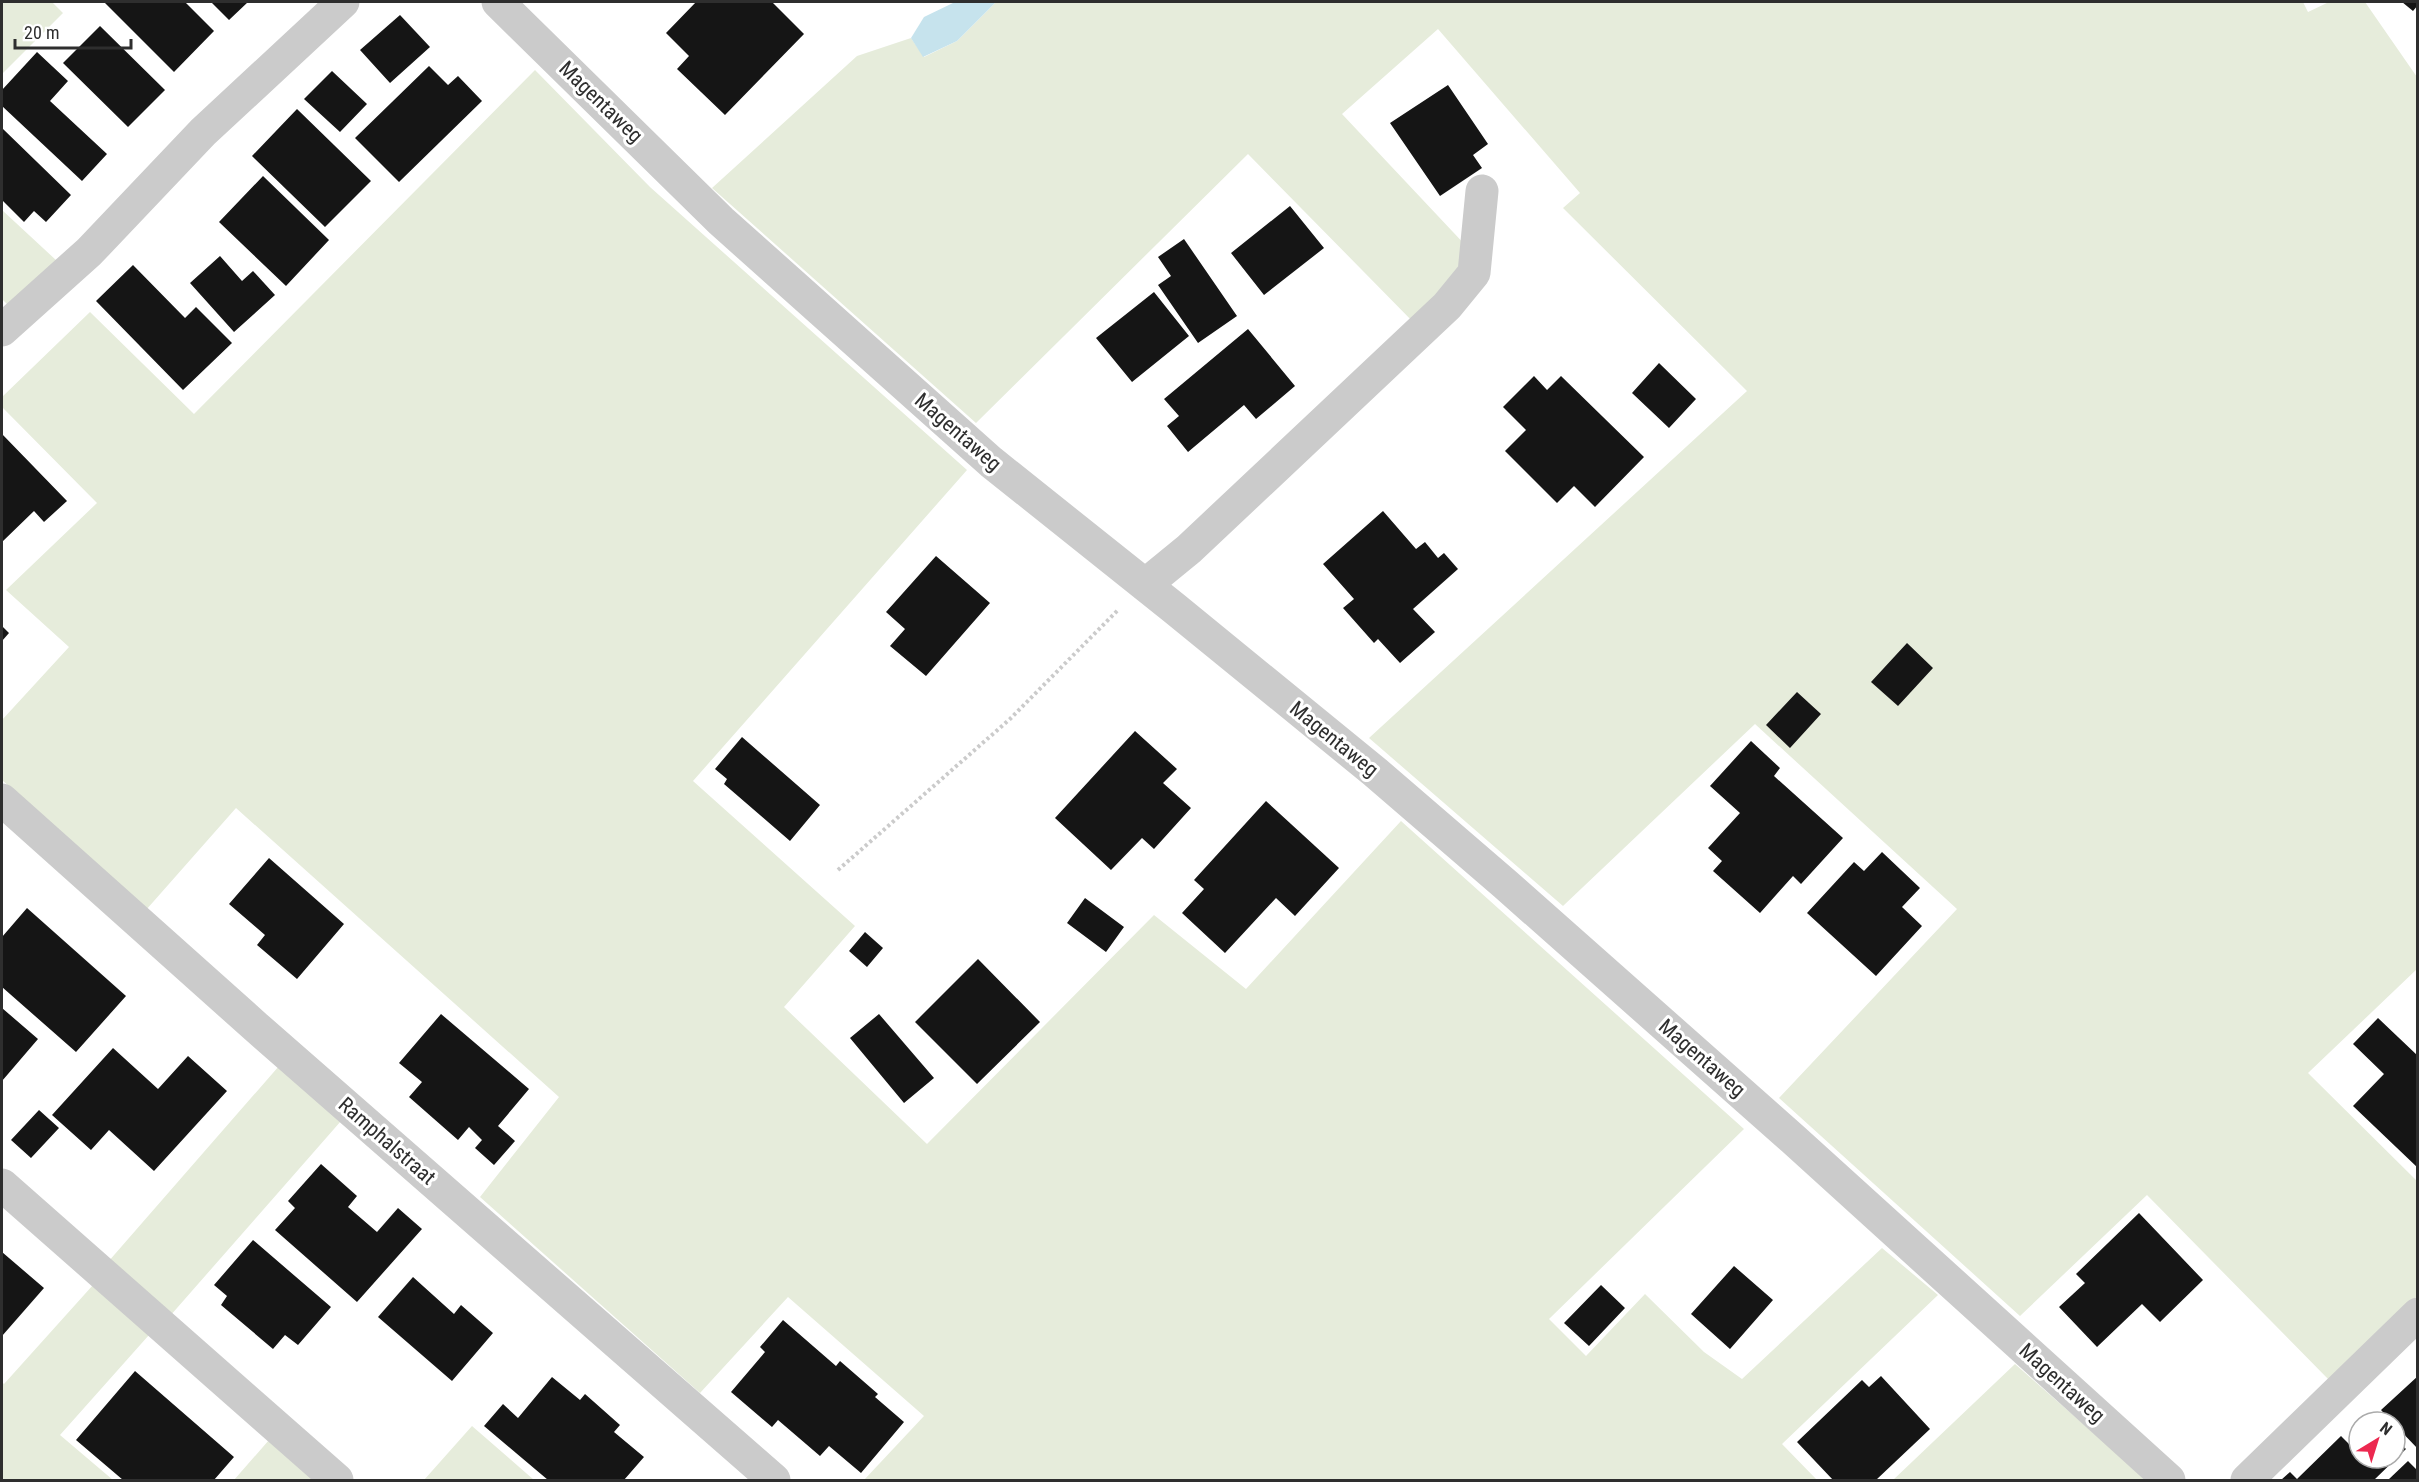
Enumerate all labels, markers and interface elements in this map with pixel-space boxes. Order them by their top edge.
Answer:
scale bar [15,12,130,50]
text: 20 m [24,22,59,43]
street label: Magentaweg [554,56,648,148]
street label: Magentaweg [910,388,1006,476]
street label: Magentaweg [1285,696,1383,782]
street label: Magentaweg [1654,1014,1750,1102]
street label: Ramphalstraat [334,1092,440,1190]
street label: Magentaweg [2014,1338,2110,1428]
north arrow [2347,1410,2407,1470]
text: N [2376,1418,2396,1439]

